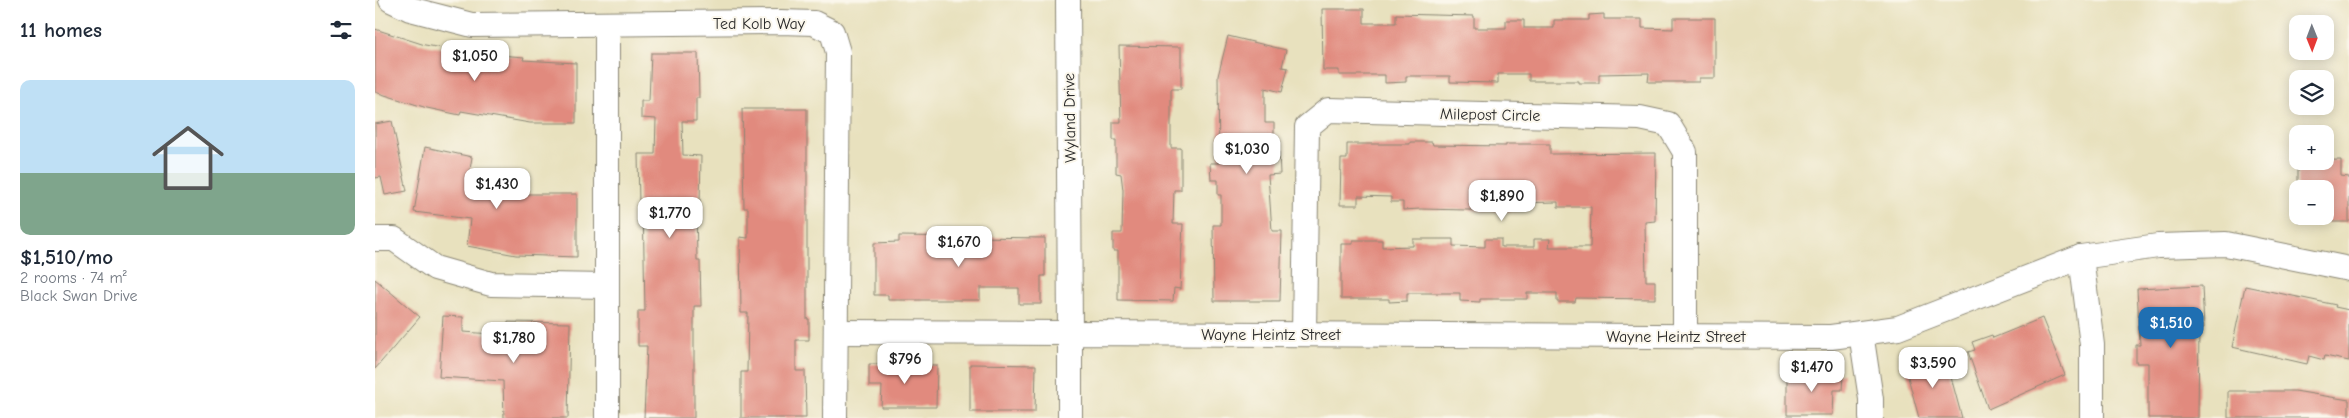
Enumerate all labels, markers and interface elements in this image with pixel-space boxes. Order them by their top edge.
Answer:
street label: Ted Kolb Way [713,15,806,33]
north arrow [2289,15,2334,60]
map controls [2289,15,2334,225]
icon: filters [327,16,355,44]
text: 11 homes [20,18,102,42]
pin: $1,050 [434,39,516,82]
text: $1,050 [452,47,498,65]
button: layers [2289,70,2334,115]
street label: Wyland Drive [1060,73,1080,163]
street label: Milepost Circle [1440,105,1540,125]
icon: home [143,113,233,203]
button: + [2289,125,2334,170]
pin: $1,030 [1206,132,1288,175]
text: $1,030 [1224,140,1270,158]
pin: $1,430 [456,168,538,210]
text: $1,430 [475,175,519,193]
pin: $1,890 [1461,180,1543,222]
button: − [2289,180,2334,225]
text: $1,890 [1480,187,1524,205]
pin: $1,770 [629,196,711,239]
text: $1,770 [649,204,691,222]
pin: $1,670 [918,226,1000,268]
text: $1,670 [937,233,981,251]
text: $1,510/mo [20,245,113,269]
text: 2 rooms · 74 m² [20,269,127,287]
text: Black Swan Drive [20,287,137,305]
pin: $1,510 [2130,306,2212,349]
text: $1,510 [2150,314,2192,332]
pin: $1,780 [473,322,555,364]
street label: Wayne Heintz Street [1201,326,1341,344]
street label: Wayne Heintz Street [1606,328,1746,346]
text: $1,780 [492,329,536,347]
pin: $796 [875,342,935,385]
pin: $3,590 [1892,346,1974,389]
text: $796 [888,350,922,368]
pin: $1,470 [1771,350,1853,393]
text: $3,590 [1910,354,1956,372]
text: $1,470 [1791,358,1833,376]

